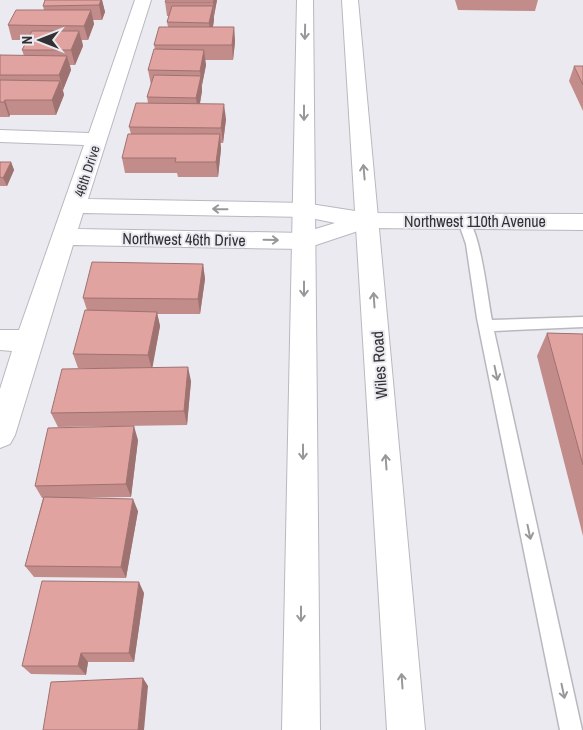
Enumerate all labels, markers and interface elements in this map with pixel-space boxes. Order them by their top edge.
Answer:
north arrow [15,15,65,65]
one-way arrow [300,24,310,40]
text: N [18,36,36,44]
one-way arrow [299,105,309,121]
street label: 46th Drive [70,143,104,199]
one-way arrow [359,164,369,180]
one-way arrow [212,204,228,214]
street label: Northwest 110th Avenue [404,210,546,232]
street label: Northwest 46th Drive [122,227,246,251]
one-way arrow [262,235,278,245]
one-way arrow [299,281,309,297]
one-way arrow [369,292,378,308]
street label: Wiles Road [366,330,392,400]
one-way arrow [492,365,501,381]
one-way arrow [298,444,308,460]
one-way arrow [381,454,390,470]
one-way arrow [525,524,534,540]
one-way arrow [297,606,306,622]
one-way arrow [398,674,407,690]
one-way arrow [558,683,568,699]

